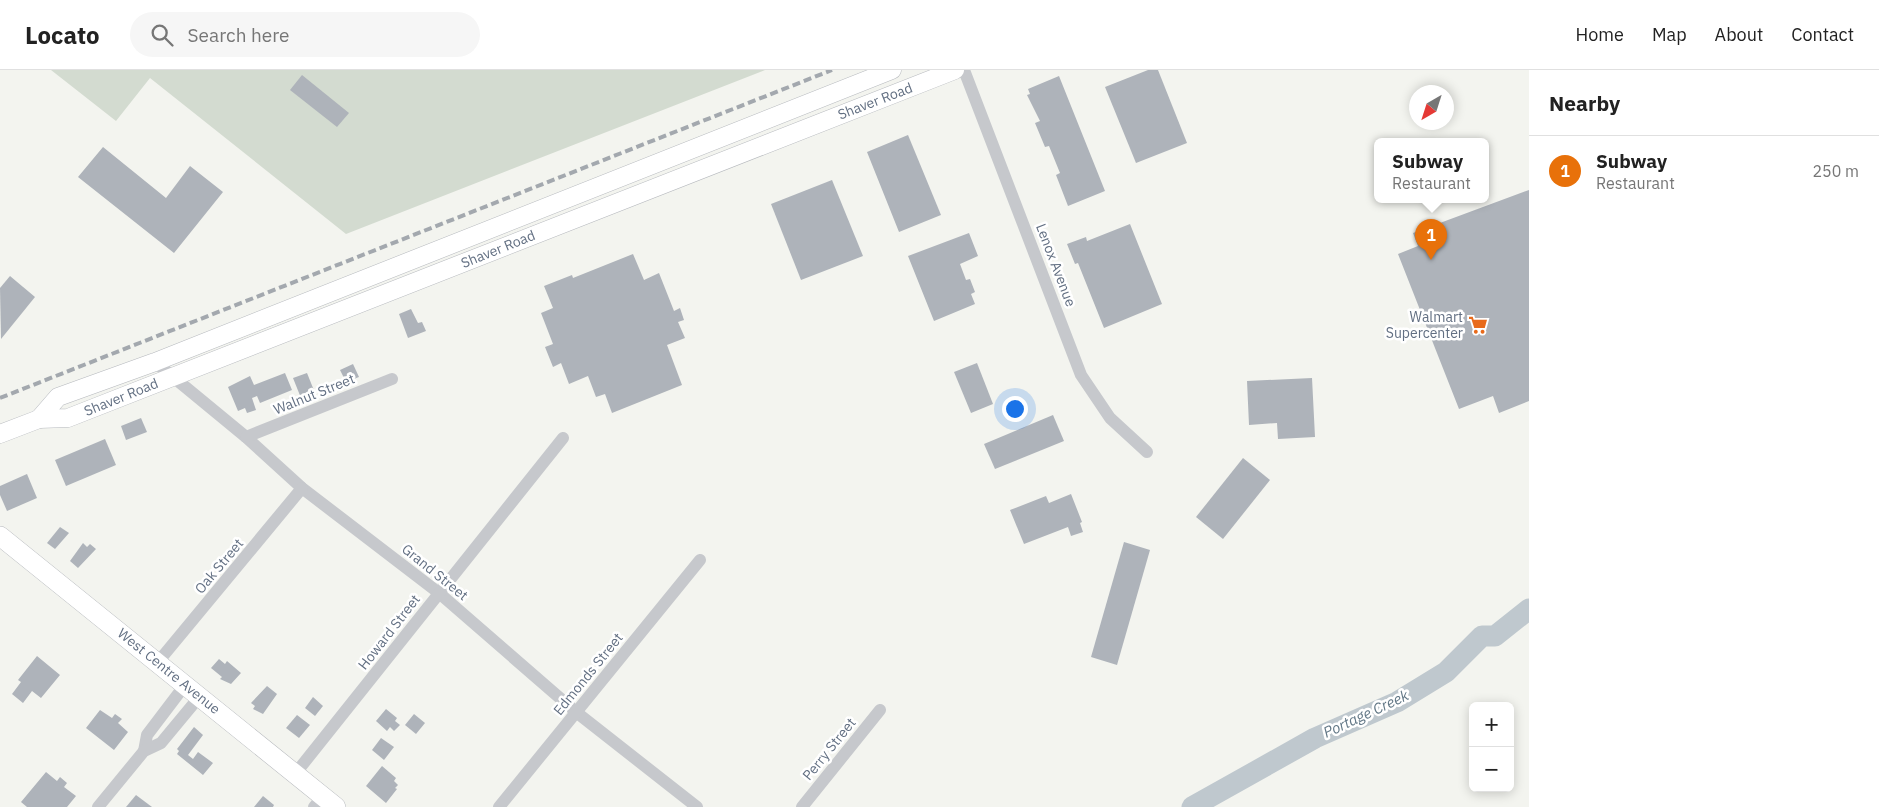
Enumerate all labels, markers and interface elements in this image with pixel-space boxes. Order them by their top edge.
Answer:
search box [130,12,480,57]
text: Locato [25,19,100,51]
icon: search [148,21,176,49]
text: Search here [188,23,289,47]
text: Home [1576,23,1624,46]
text: Map [1652,23,1687,46]
text: About [1715,23,1763,46]
text: Contact [1791,23,1854,46]
street label: Shaver Road [835,79,915,123]
north arrow [1409,85,1454,130]
text: Nearby [1549,89,1620,117]
popup [1374,138,1489,203]
text: Subway [1392,149,1463,173]
text: Subway [1596,149,1667,173]
text: 1 [1560,161,1570,181]
text: 250 m [1812,161,1859,181]
text: Restaurant [1392,173,1471,193]
text: Restaurant [1596,173,1675,193]
pin: 1 [1415,219,1447,260]
street label: Lenox Avenue [1032,221,1080,309]
street label: Shaver Road [458,226,538,272]
place label: Walmart Supercenter [1386,308,1463,342]
supermarket icon: Walmart Supercenter [1467,314,1489,336]
street label: Walnut Street [271,369,357,418]
street label: Shaver Road [81,374,161,420]
your location [1002,396,1028,422]
street label: Oak Street [191,535,247,597]
street label: Grand Street [398,540,472,604]
street label: Howard Street [354,591,424,673]
street label: West Centre Avenue [114,624,224,718]
street label: Edmonds Street [549,629,627,719]
water label: Portage Creek [1320,685,1412,742]
map controls [1469,702,1514,792]
button: + [1469,702,1514,747]
street label: Perry Street [798,714,860,784]
button: − [1469,747,1514,792]

